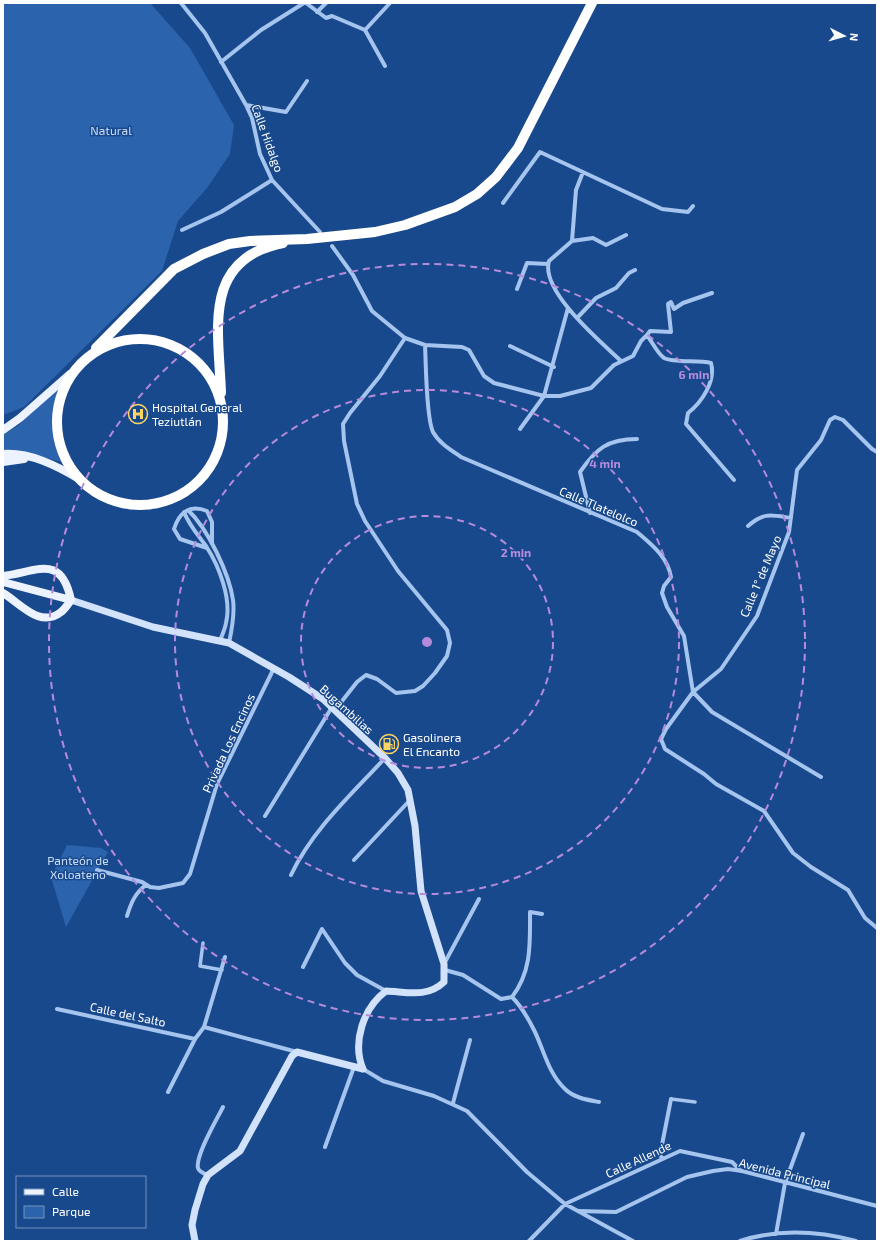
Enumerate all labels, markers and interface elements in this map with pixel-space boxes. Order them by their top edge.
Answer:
north arrow [824,16,864,56]
text: N [848,32,861,42]
street label: Calle Hidalgo [249,102,287,174]
park label: Natural [90,123,132,137]
text: 6 min [679,367,709,381]
place label: Hospital General Teziutlán [152,400,243,428]
hospital icon: Hospital General Teziutlán [127,403,149,425]
text: 4 min [589,456,621,470]
street label: Calle Tlatelolco [558,483,641,529]
street label: Calle 1° de Mayo [736,533,784,619]
text: 2 min [501,545,531,559]
centre of rings [420,635,434,649]
street label: Bugambilias [317,681,377,737]
street label: Privada Los Encinos [199,691,257,795]
place label: Gasolinera El Encanto [403,730,461,758]
fuel station icon: Gasolinera El Encanto [378,733,400,755]
park label: Panteón de Xoloateno [47,853,109,881]
street label: Calle del Salto [89,999,167,1029]
street label: Calle Allende [603,1138,673,1180]
street label: Avenida Principal [738,1155,833,1191]
legend [16,1176,146,1228]
text: Calle [52,1184,79,1198]
text: Parque [52,1204,90,1218]

